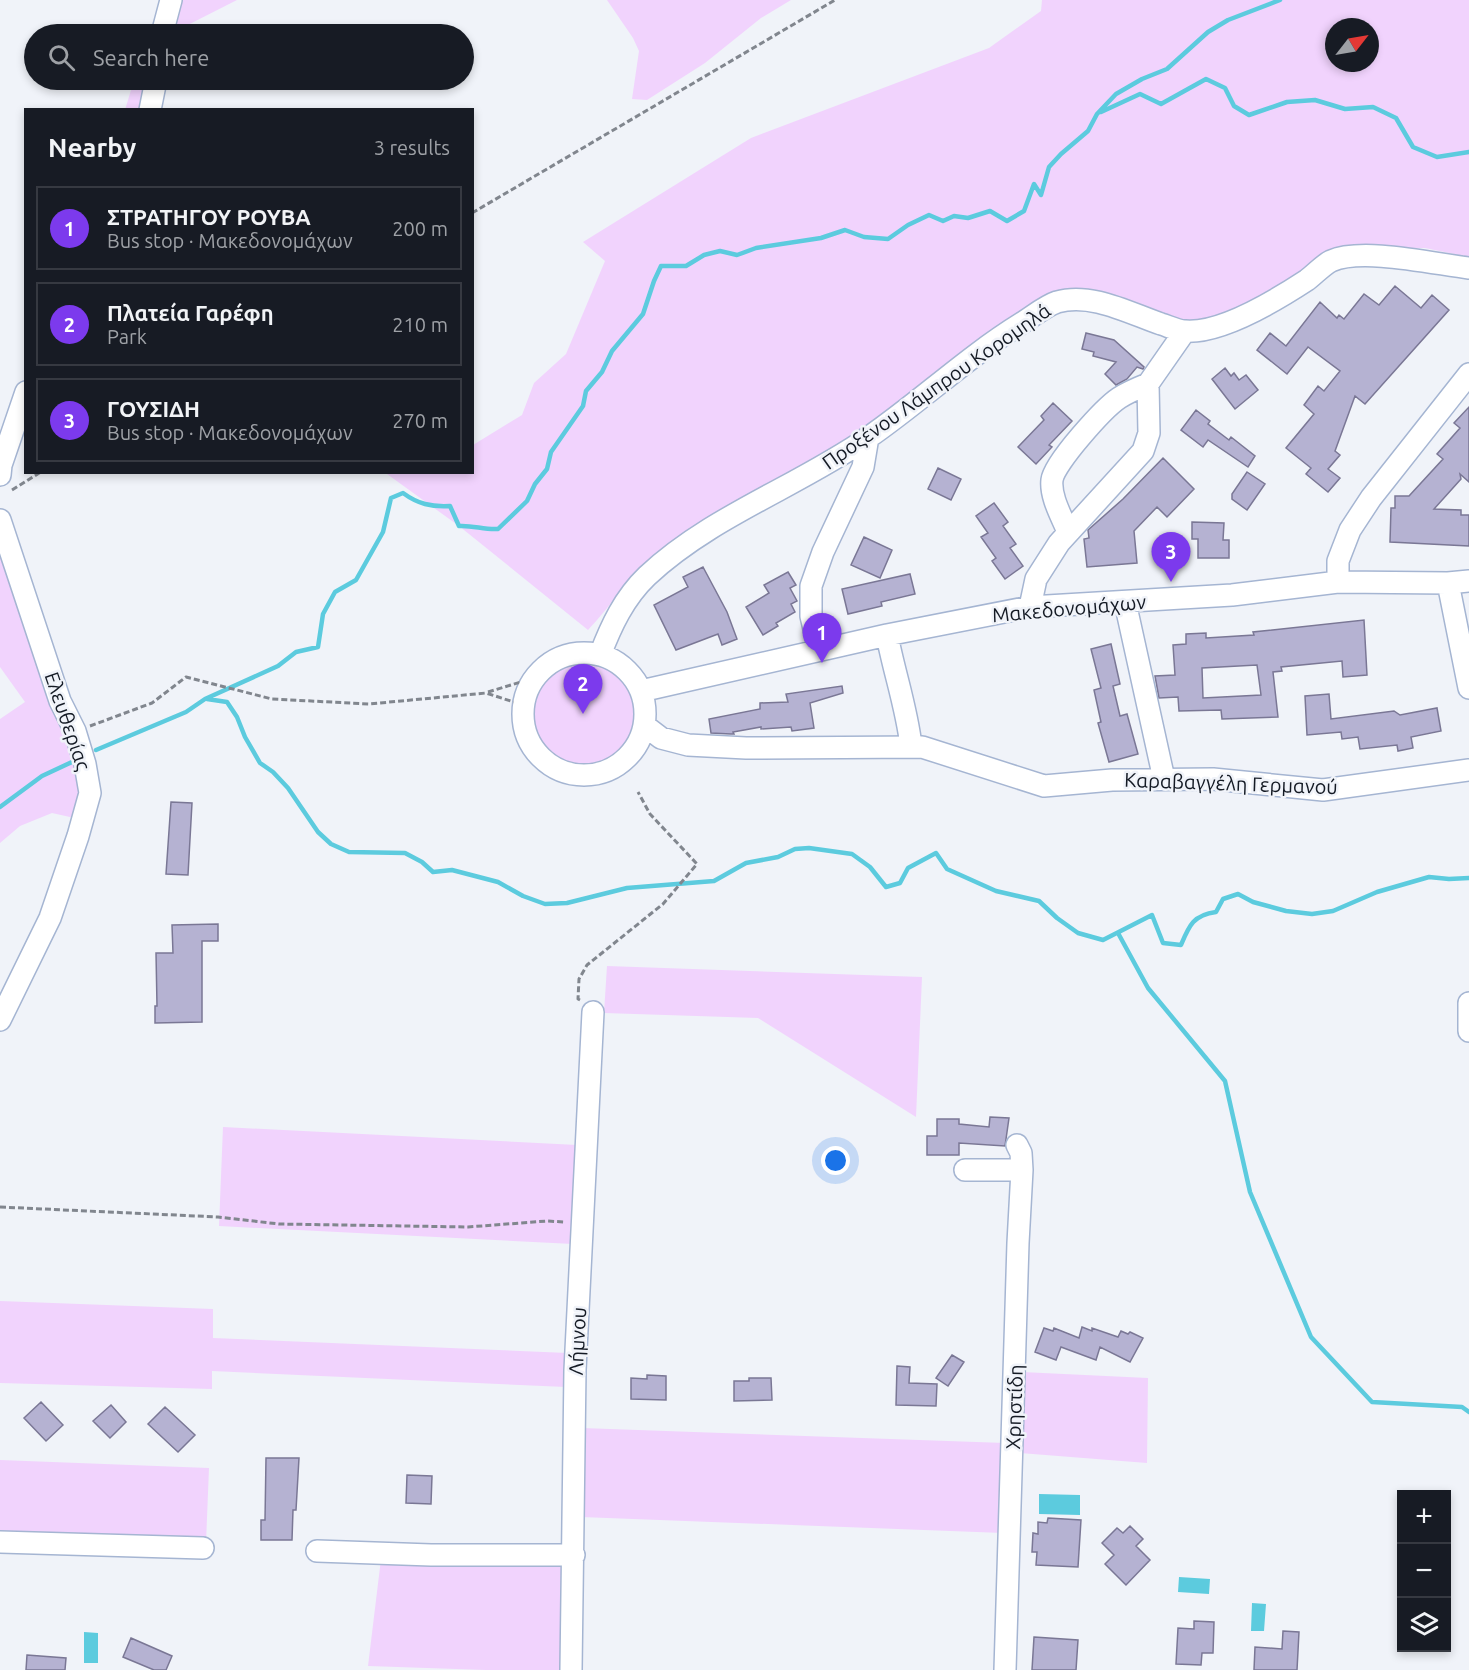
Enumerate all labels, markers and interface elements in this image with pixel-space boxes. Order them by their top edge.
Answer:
north arrow [1325,18,1379,72]
search box [24,24,474,90]
icon: search [45,41,78,74]
text: Search here [93,45,209,70]
text: Nearby [48,133,136,162]
text: 3 results [374,136,450,159]
text: ΣΤΡΑΤΗΓΟΥ ΡΟΥΒΑ [107,204,311,229]
text: 1 [64,217,75,240]
text: 200 m [392,217,448,240]
text: Bus stop · Μακεδονομάχων [107,229,353,252]
street label: Προξένου Λάμπρου Κορομηλά [817,298,1055,475]
text: Πλατεία Γαρέφη [107,300,274,325]
text: 2 [64,313,75,336]
text: 210 m [392,313,448,336]
text: Park [107,325,147,348]
text: ΓΟΥΣΙΔΗ [107,396,200,421]
text: 3 [64,409,75,432]
text: 270 m [392,409,448,432]
text: Bus stop · Μακεδονομάχων [107,421,353,444]
pin: 3 [1152,532,1190,582]
street label: Μακεδονομάχων [991,590,1147,626]
pin: 1 [802,614,842,663]
pin: 2 [564,664,602,714]
street label: Ελευθερίας [40,669,96,773]
street label: Καραβαγγέλη Γερμανού [1124,768,1338,798]
your location [821,1146,850,1175]
street label: Λήμνου [564,1306,590,1376]
street label: Χρηστίδη [1001,1364,1027,1450]
map controls [1397,1490,1451,1652]
button: + [1397,1490,1451,1544]
button: − [1397,1544,1451,1598]
button: layers [1397,1598,1451,1652]

